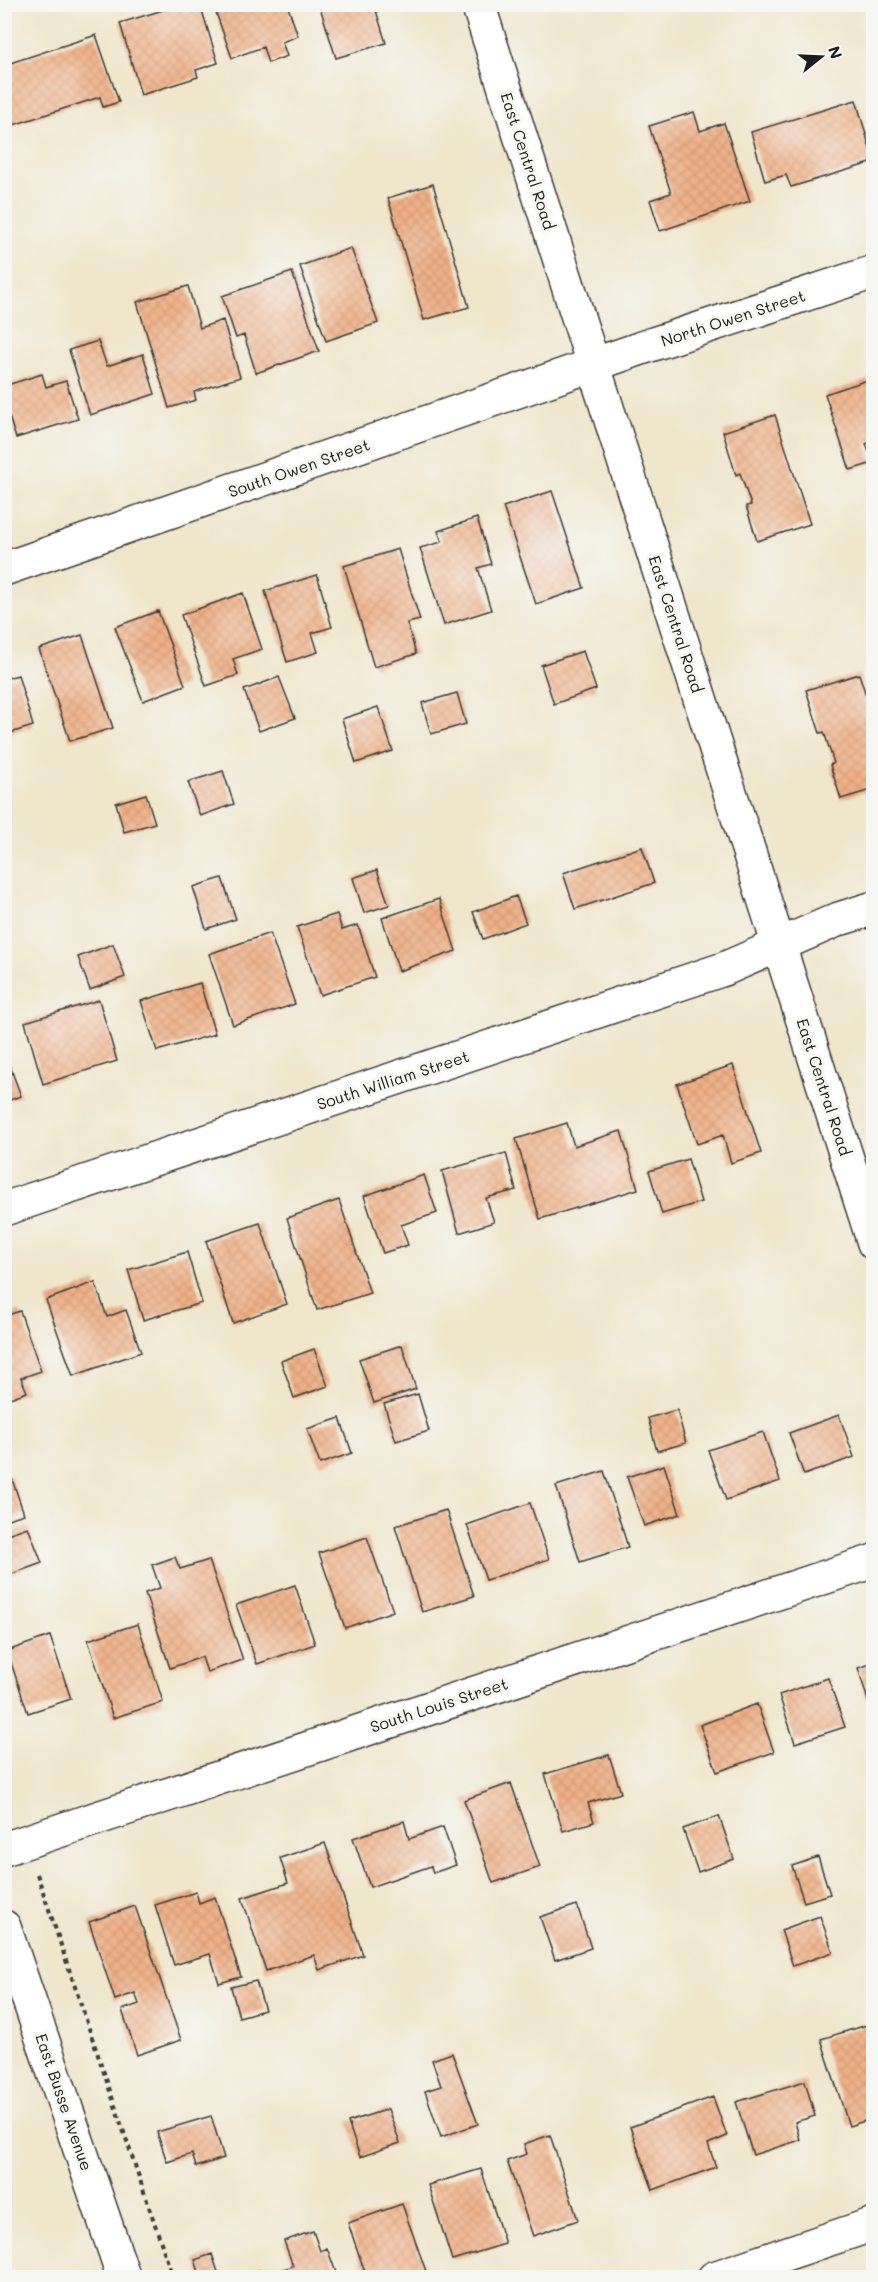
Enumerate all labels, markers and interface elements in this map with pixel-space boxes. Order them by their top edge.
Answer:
north arrow [791,27,851,87]
text: N [824,43,848,61]
street label: East Central Road [496,89,561,232]
street label: North Owen Street [658,284,808,351]
street label: South Owen Street [225,433,372,502]
street label: East Central Road [644,552,709,695]
street label: East Central Road [792,1015,857,1158]
street label: South William Street [314,1045,472,1114]
street label: South Louis Street [367,1672,510,1737]
street label: East Busse Avenue [31,2030,98,2173]

